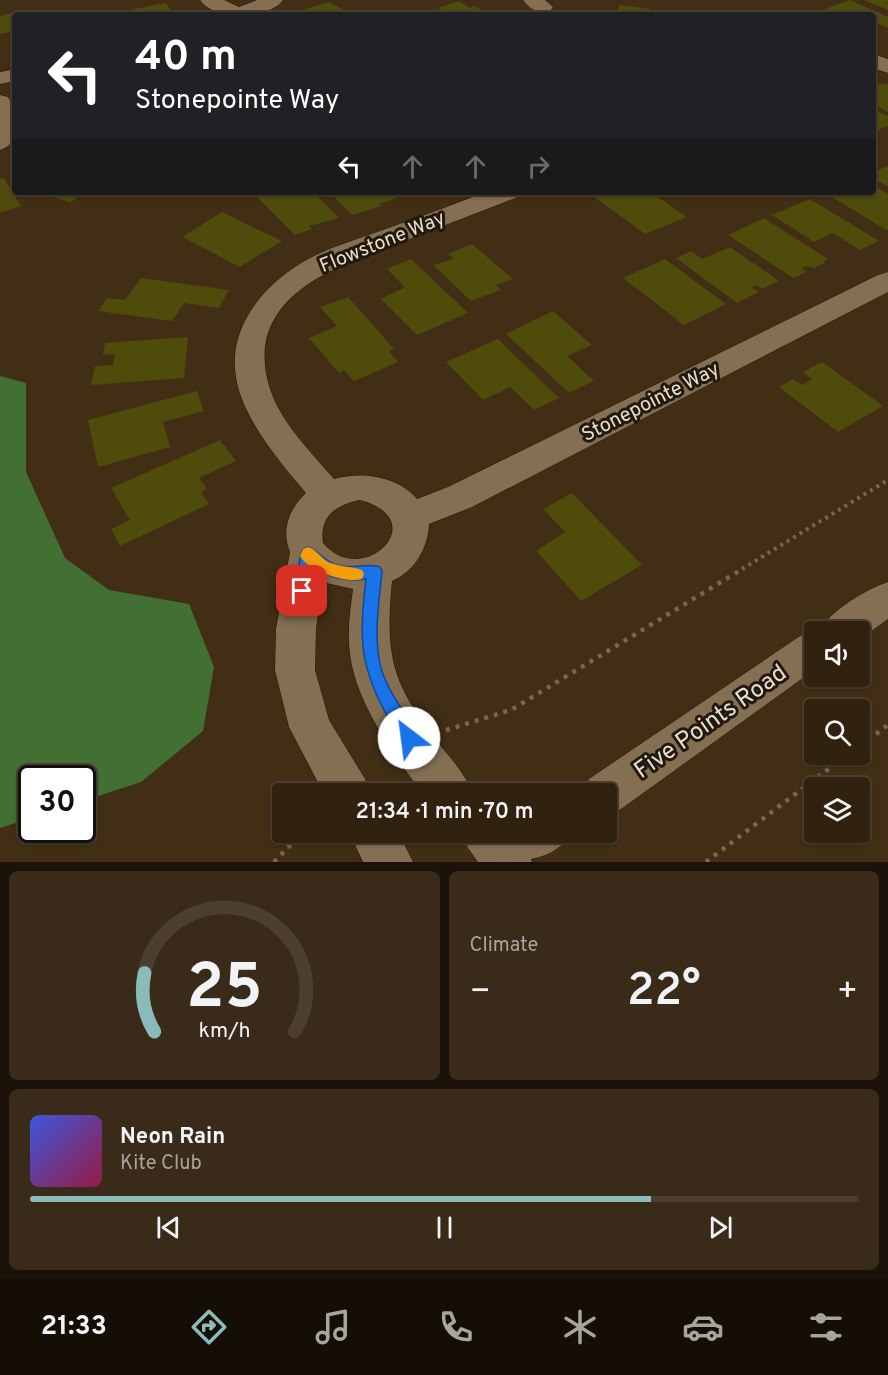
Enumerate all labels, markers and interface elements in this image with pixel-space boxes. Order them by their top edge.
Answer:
text: 40 m [135,32,237,85]
icon: left [36,36,114,114]
text: Stonepointe Way [135,84,339,118]
icon: left [333,150,366,183]
icon: ahead [396,150,429,183]
icon: ahead [459,150,492,183]
icon: right [522,150,555,183]
street label: Flowstone Way [316,206,449,280]
street label: Stonepointe Way [578,357,724,449]
pin [276,565,327,616]
icon: arrive [285,574,318,607]
map controls [804,621,870,843]
button: sound [804,621,870,687]
street label: Five Points Road [629,659,793,786]
button: search [804,699,870,765]
position arrow [377,706,441,770]
speed limit sign: 30 [18,765,96,843]
button: layers [804,777,870,843]
text: 21:34 · 1 min · 70 m [356,799,533,826]
text: Climate [470,933,538,959]
text: 25 [186,951,262,1030]
text: 22° [627,964,701,1021]
text: − [470,972,491,1014]
text: + [837,972,858,1014]
text: km/h [198,1019,250,1046]
text: Neon Rain [120,1124,225,1151]
text: Kite Club [120,1151,202,1177]
icon: previous [152,1211,185,1244]
icon: pause [428,1211,461,1244]
icon: next [704,1211,737,1244]
icon: directions [188,1306,230,1348]
icon: music [312,1306,354,1348]
icon: phone [435,1306,477,1348]
icon: climate [559,1306,601,1348]
icon: car [682,1306,724,1348]
icon: filters [805,1306,847,1348]
text: 21:33 [41,1310,107,1344]

